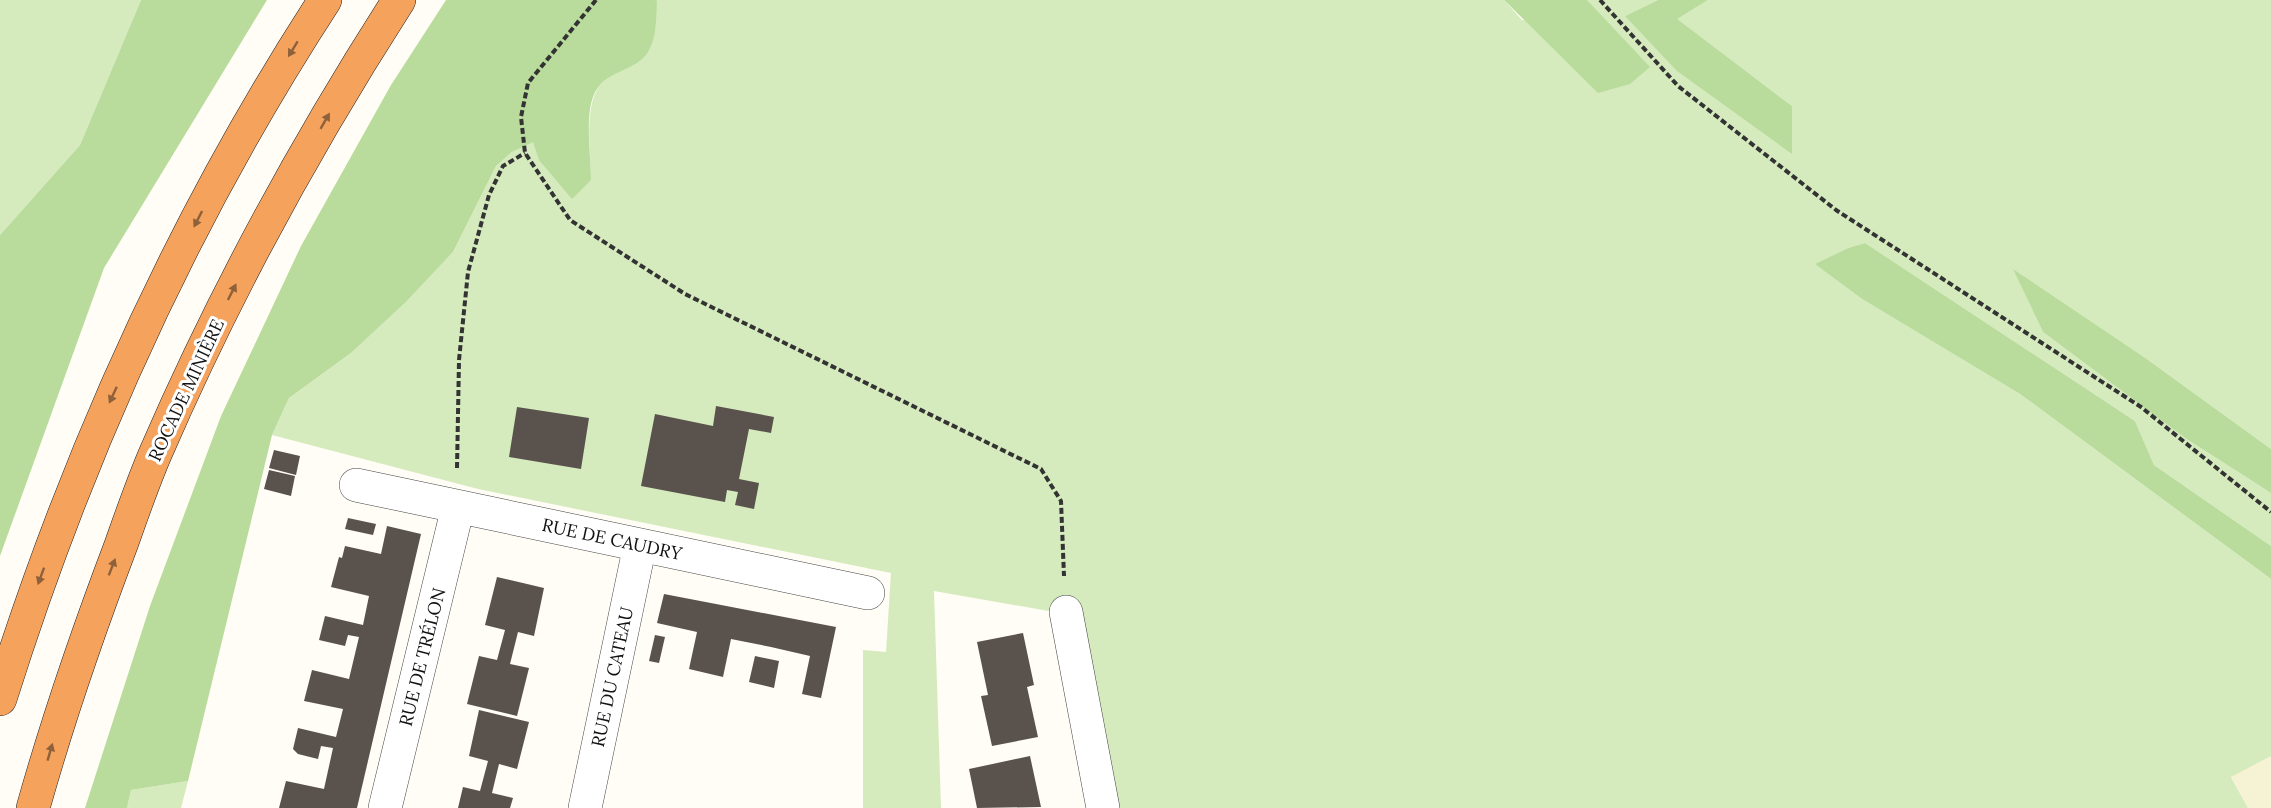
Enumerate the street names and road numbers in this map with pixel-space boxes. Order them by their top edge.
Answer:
street label: ROCADE MINIÈRE [143,315,229,465]
street label: RUE DE CAUDRY [540,513,685,565]
street label: RUE DE TRÉLON [394,585,450,729]
street label: RUE DU CATEAU [586,605,638,749]

